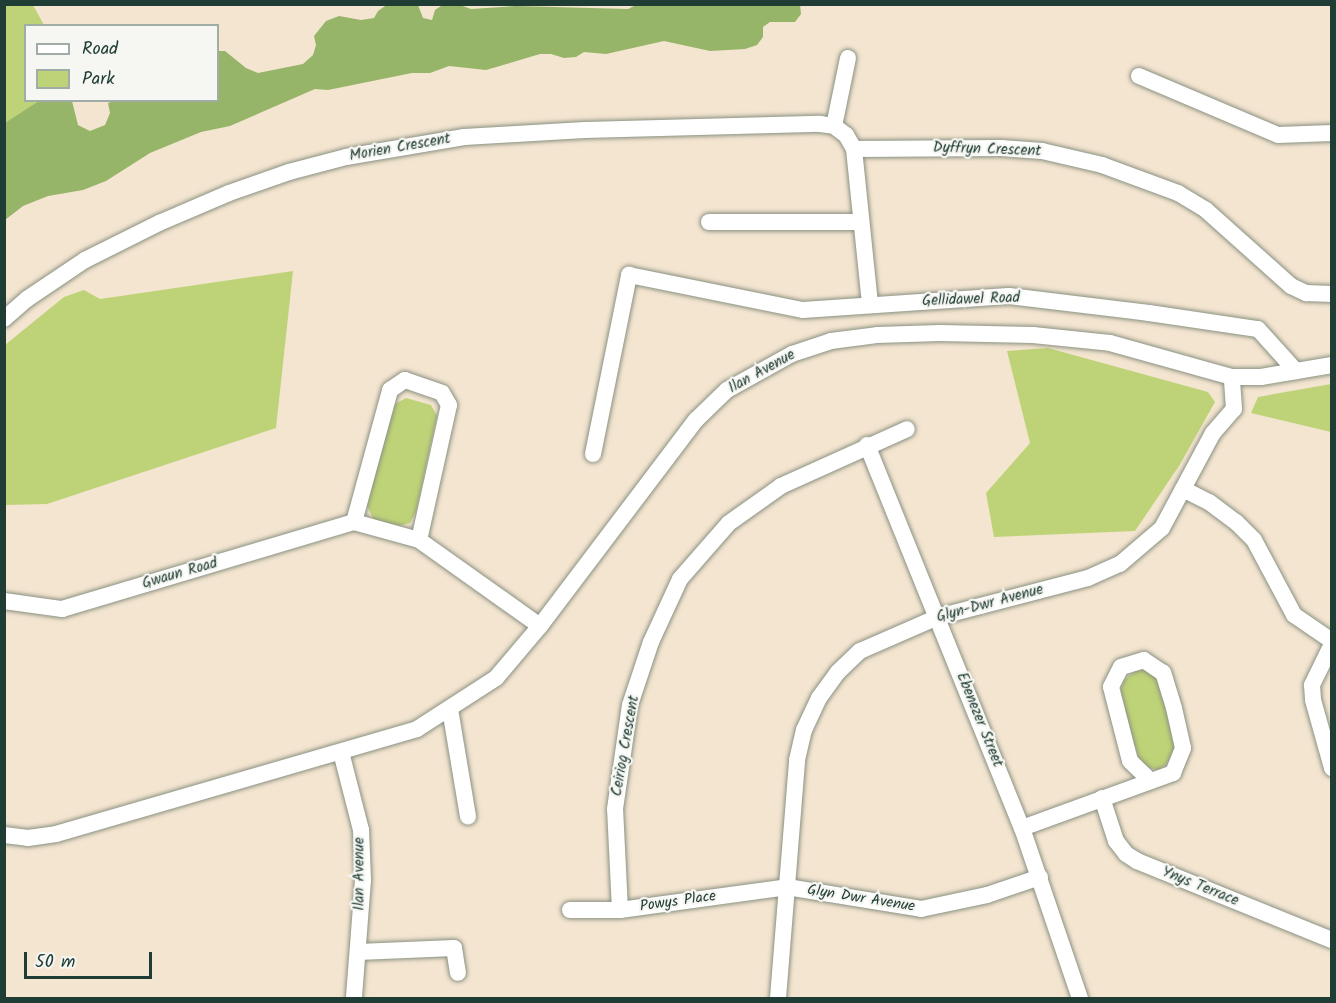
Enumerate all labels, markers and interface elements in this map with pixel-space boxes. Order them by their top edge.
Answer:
legend [24,24,219,102]
text: Road [82,35,118,64]
text: Park [82,65,115,94]
street label: Morien Crescent [348,130,452,166]
street label: Dyffryn Crescent [933,139,1041,161]
street label: Gellidawel Road [922,289,1020,311]
street label: Ilan Avenue [725,346,799,398]
street label: Gwaun Road [140,555,220,593]
street label: Glyn-Dwr Avenue [935,581,1045,627]
street label: Ebenezer Street [952,670,1006,770]
street label: Ceiriog Crescent [608,694,644,798]
street label: Ilan Avenue [351,837,369,911]
street label: Ynys Terrace [1159,863,1241,911]
street label: Glyn Dwr Avenue [806,882,916,916]
street label: Powys Place [639,888,717,916]
scale bar [27,940,154,978]
text: 50 m [35,948,75,977]

